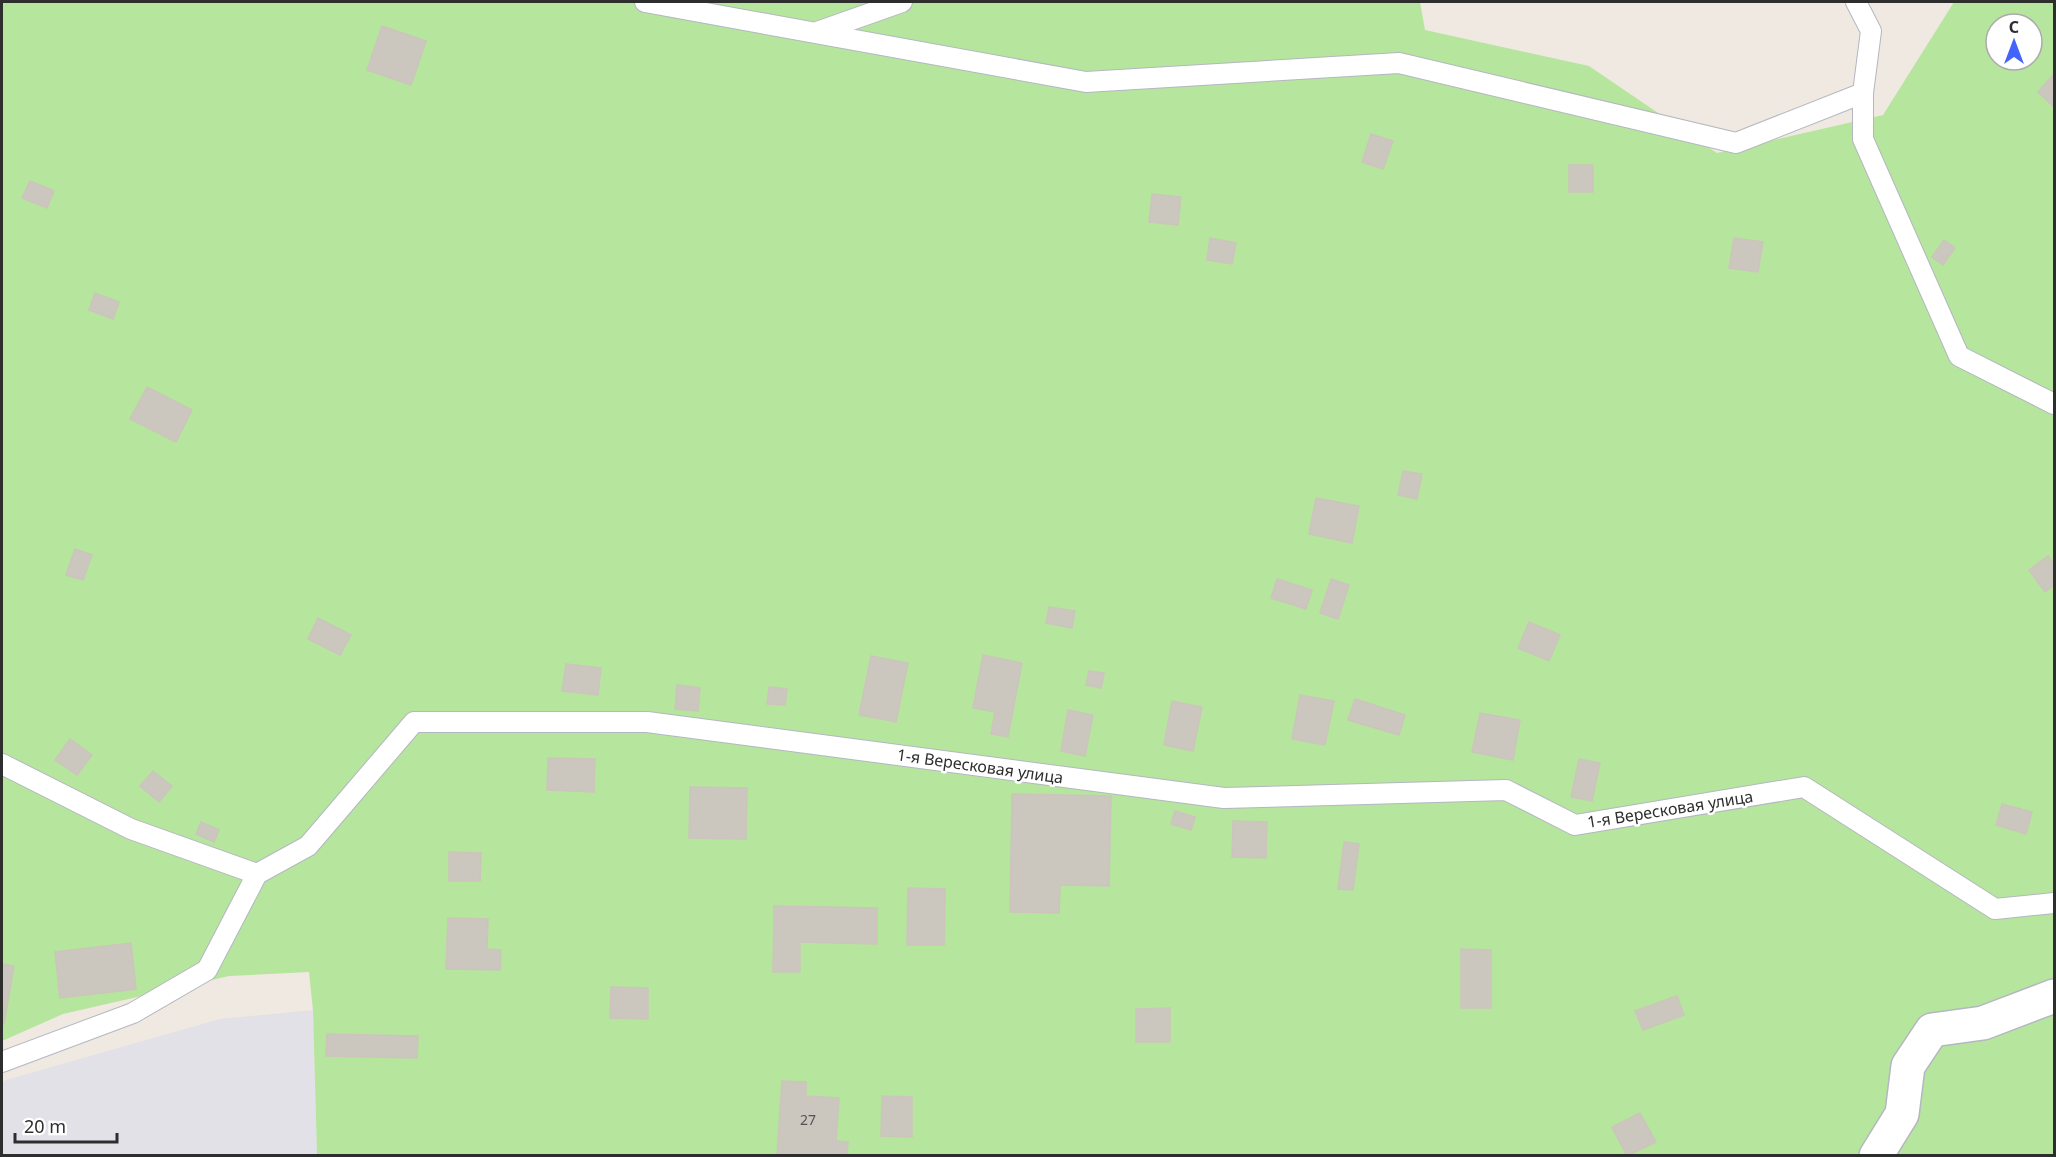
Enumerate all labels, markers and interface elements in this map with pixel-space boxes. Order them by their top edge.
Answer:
north arrow [1984,12,2044,72]
text: С [2009,16,2019,38]
street label: 1-я Вересковая улица [895,743,1065,789]
street label: 1-я Вересковая улица [1585,785,1755,833]
scale bar [15,1106,117,1144]
house number: 27 [800,1110,816,1129]
text: 20 m [24,1114,66,1138]

